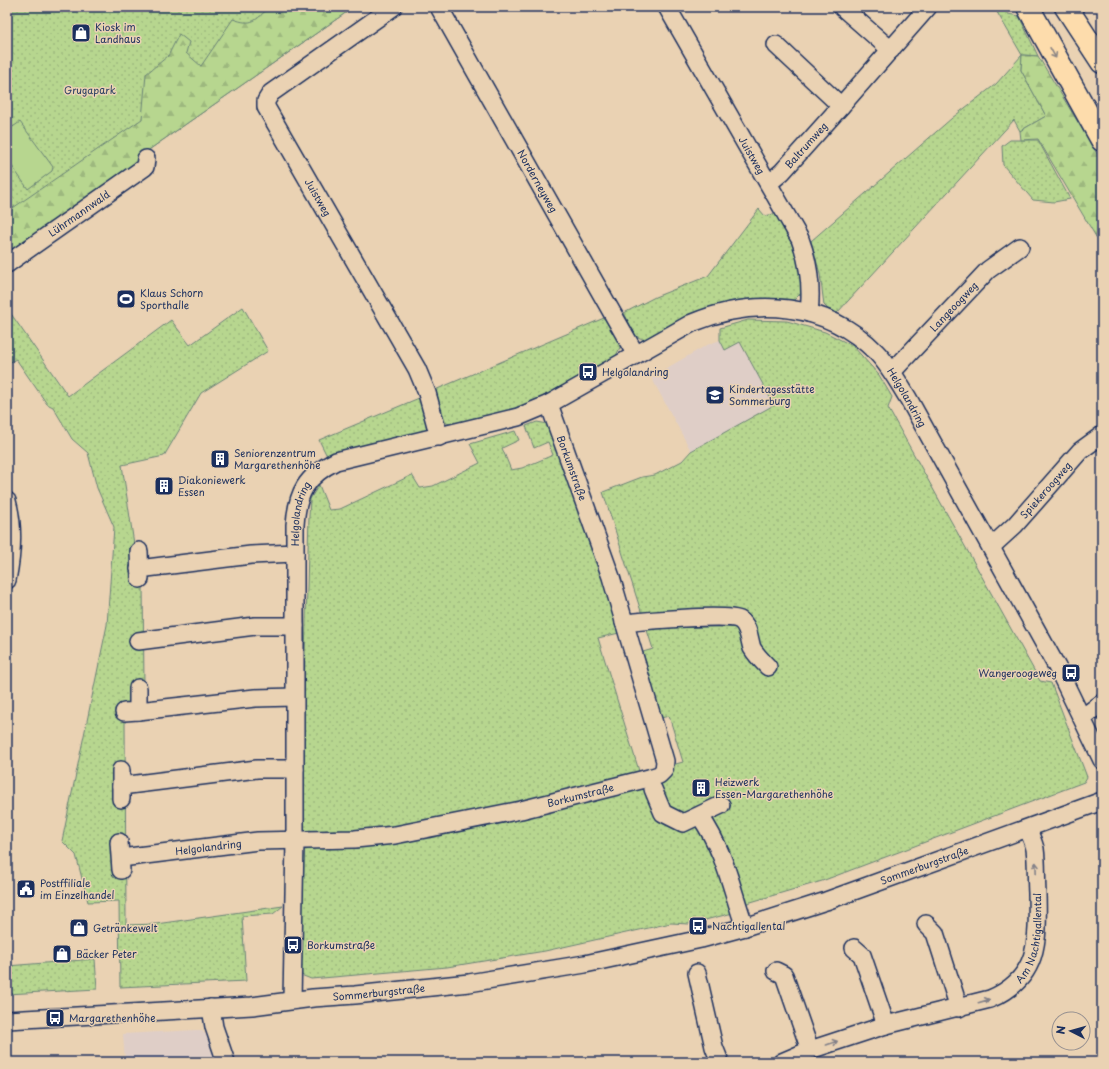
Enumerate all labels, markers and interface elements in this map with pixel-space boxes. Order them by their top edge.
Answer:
place label: Kiosk im Landhaus [95,19,141,46]
shop icon: Kiosk im Landhaus [70,22,92,44]
one-way arrow [1050,47,1058,59]
park label: Grugapark [64,82,116,97]
street label: Baltrumweg [781,118,830,171]
street label: Juistweg [736,133,769,177]
street label: Norderneyweg [514,146,562,215]
street label: Juistweg [302,175,335,219]
street label: Lührmannwald [45,186,112,240]
street label: Langeoogweg [926,278,981,335]
place label: Klaus Schorn Sporthalle [140,285,203,312]
sports icon: Klaus Schorn Sporthalle [115,288,137,310]
bus stop icon: Helgolandring [577,361,599,383]
place label: Helgolandring [602,364,669,379]
street label: Helgolandring [884,364,931,430]
place label: Kindertagesstätte Sommerburg [729,381,814,408]
school or university icon: Kindertagesstätte Sommerburg [704,384,726,406]
street label: Borkumstraße [554,433,591,502]
place label: Seniorenzentrum Margarethenhöhe [234,445,321,472]
building icon: Seniorenzentrum Margarethenhöhe [209,448,231,470]
street label: Spiekeroogweg [1016,458,1075,522]
place label: Diakoniewerk Essen [178,472,246,499]
building icon: Diakoniewerk Essen [153,475,175,497]
street label: Helgolandring [287,478,314,546]
bus stop icon: Wangeroogeweg [1060,662,1082,684]
place label: Wangeroogeweg [979,665,1057,680]
place label: Heizwerk Essen-Margarethenhöhe [715,774,833,801]
building icon: Heizwerk Essen-Margarethenhöhe [690,777,712,799]
street label: Borkumstraße [545,779,615,810]
street label: Helgolandring [174,835,242,858]
street label: Sommerburgstraße [878,842,970,888]
one-way arrow [1032,862,1040,875]
place label: Postffiliale im Einzelhandel [40,875,114,902]
public building icon: Postffiliale im Einzelhandel [15,878,37,900]
street label: Am Nachtigallental [1011,893,1044,986]
bus stop icon: Nachtigallental [687,915,709,937]
shop icon: Getränkewelt [68,917,90,939]
place label: Nachtigallental [712,918,786,933]
place label: Getränkewelt [93,920,158,935]
bus stop icon: Borkumstraße [282,934,304,956]
place label: Borkumstraße [307,937,375,952]
shop icon: Bäcker Peter [51,943,73,965]
place label: Bäcker Peter [76,946,137,961]
street label: Sommerburgstraße [332,980,426,1004]
one-way arrow [977,997,990,1004]
bus stop icon: Margarethenhöhe [44,1007,66,1029]
place label: Margarethenhöhe [69,1010,156,1025]
north arrow [1051,1011,1091,1051]
text: N [1052,1024,1069,1035]
one-way arrow [825,1039,837,1047]

